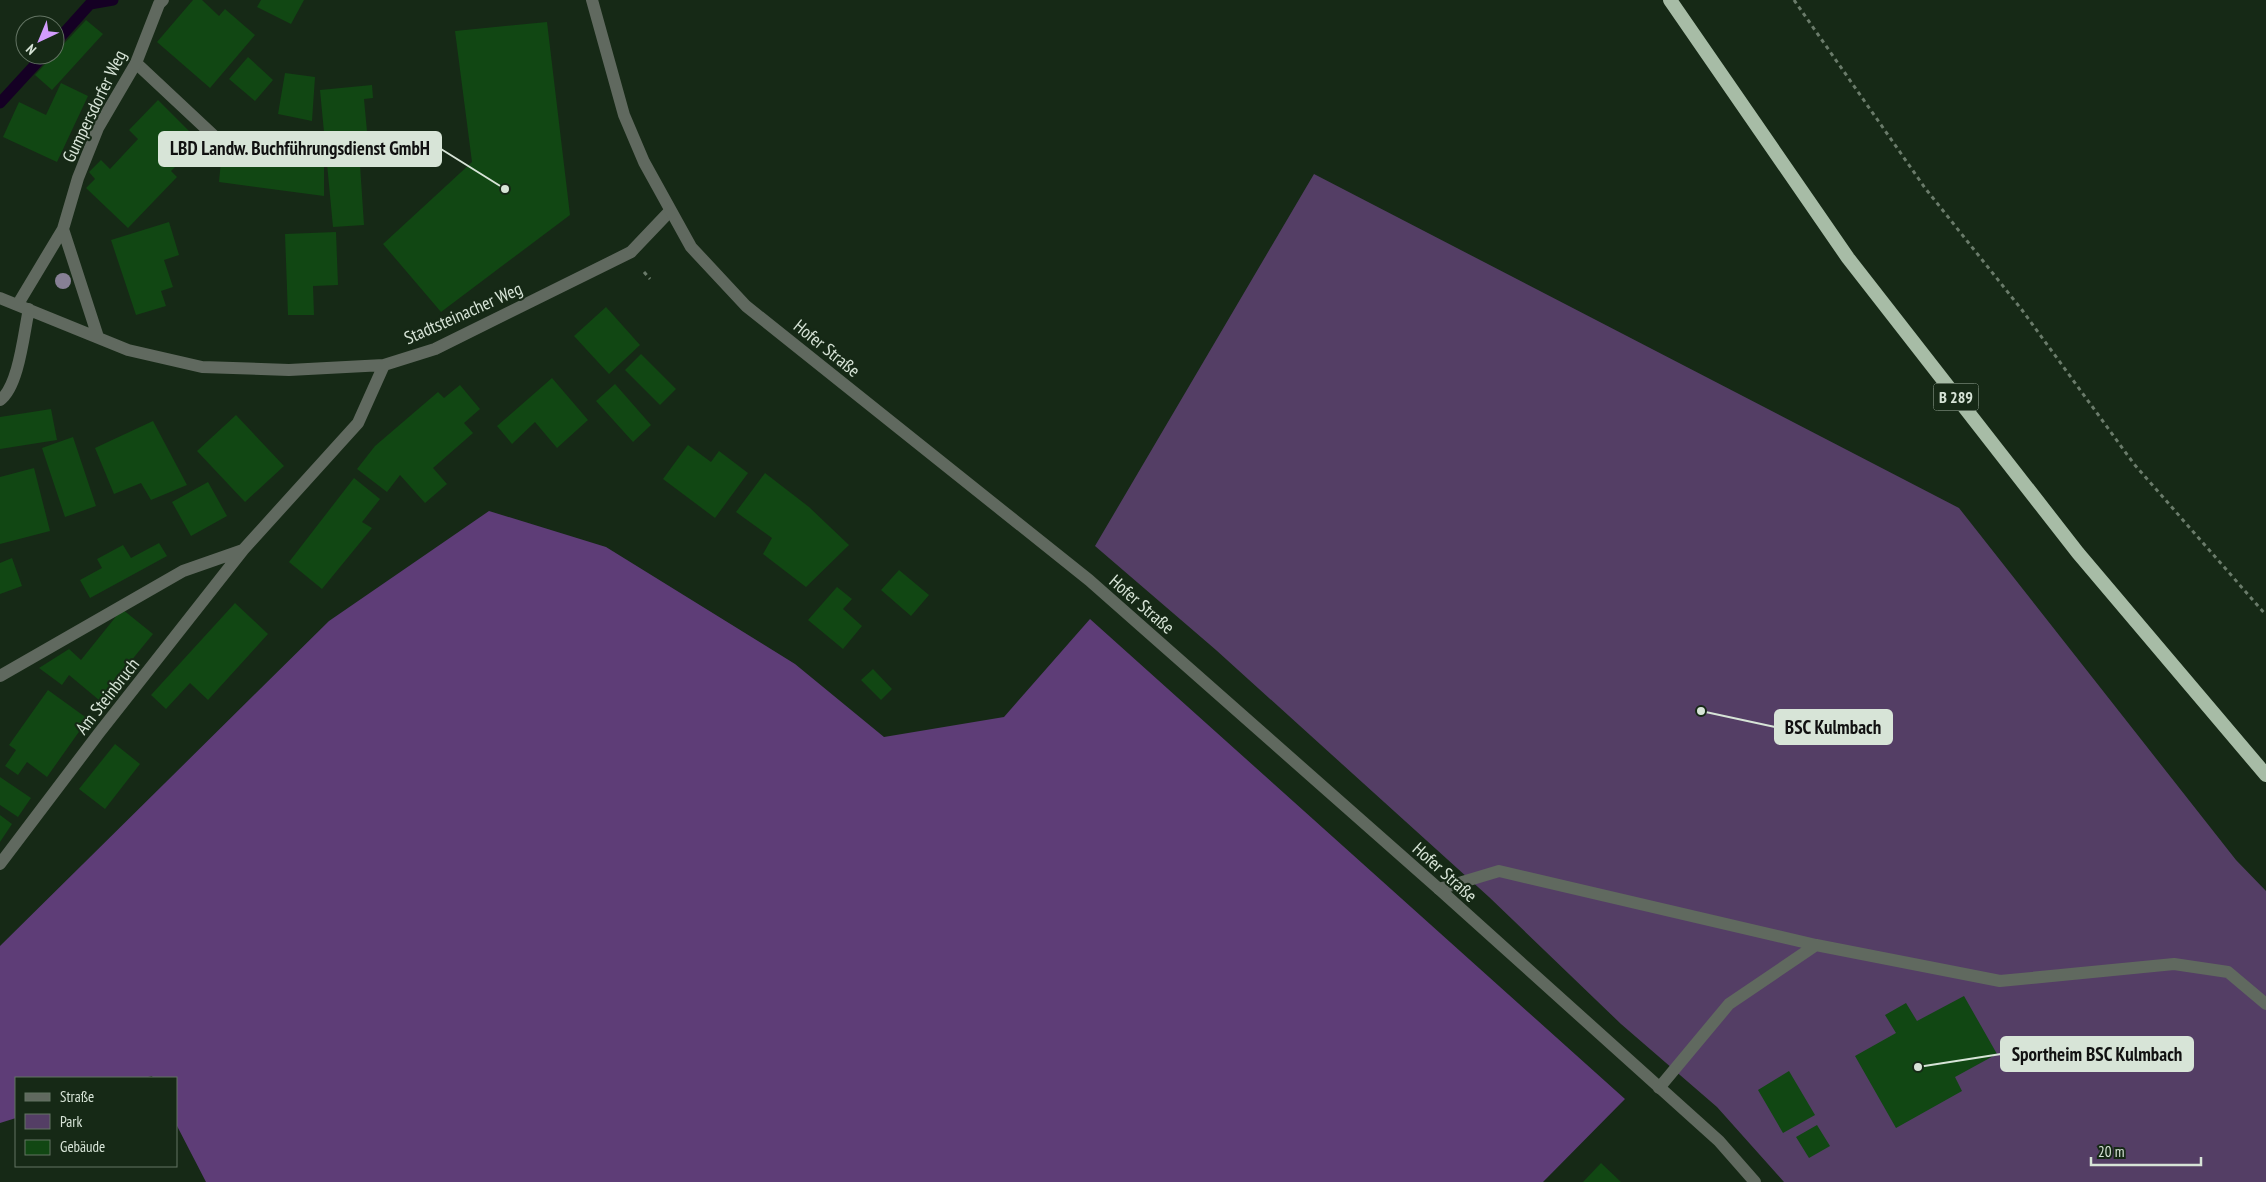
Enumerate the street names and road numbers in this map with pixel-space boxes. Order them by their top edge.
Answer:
street label: Gumpersdorfer Weg [57,46,131,166]
street label: Stadtsteinacher Weg [400,277,526,349]
street label: Hofer Straße [789,314,865,382]
road number: B 289 [1934,384,1978,411]
street label: Hofer Straße [1105,569,1179,639]
street label: Am Steinbruch [70,653,144,739]
street label: Hofer Straße [1408,837,1482,907]

